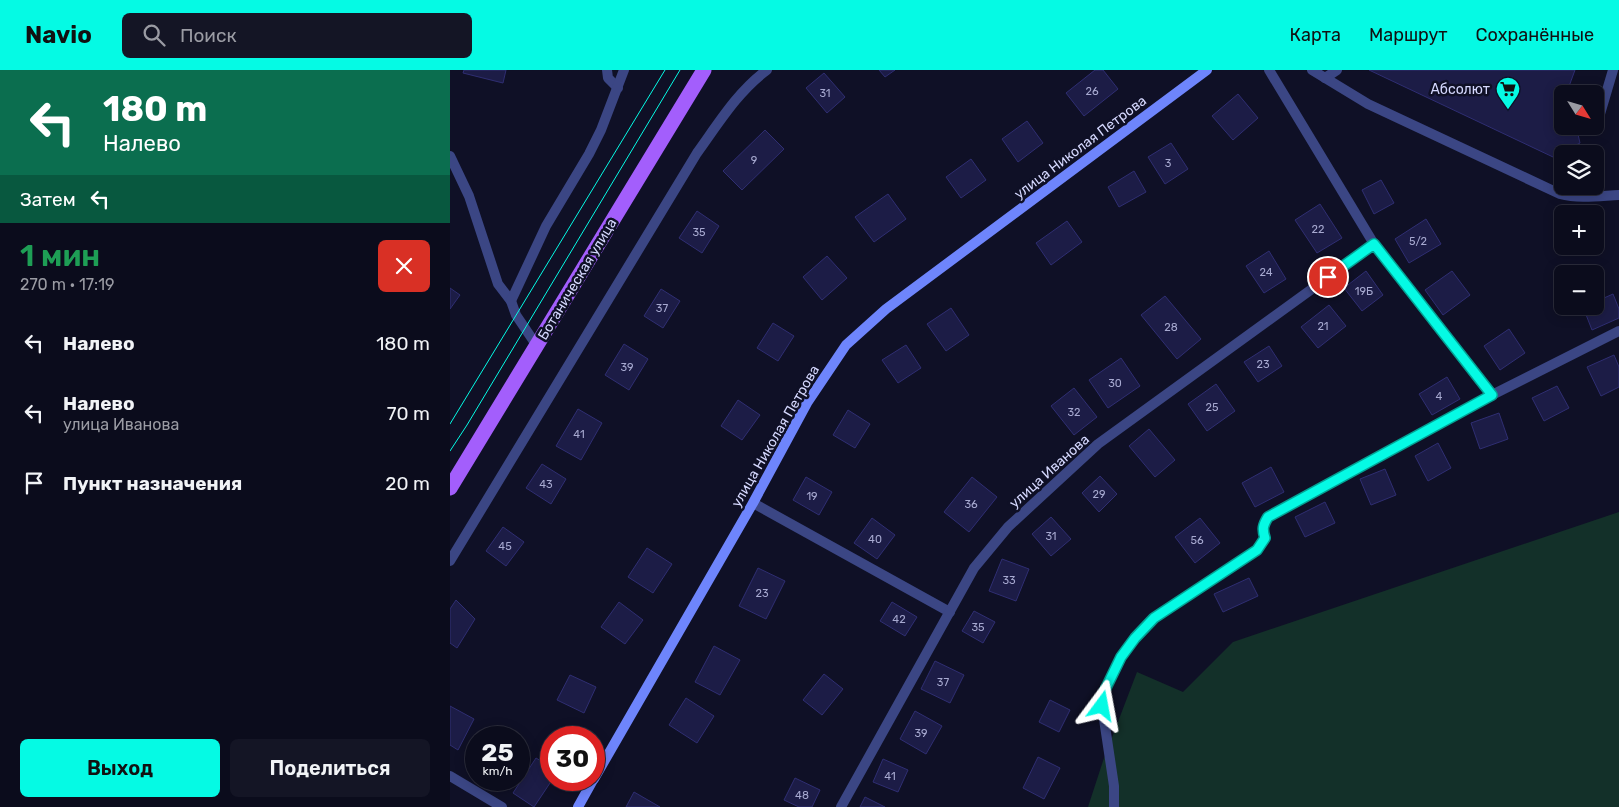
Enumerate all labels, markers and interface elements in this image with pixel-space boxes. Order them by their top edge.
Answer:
search box [122,13,472,58]
text: Navio [25,21,92,49]
icon: search [140,21,168,49]
text: Поиск [180,24,237,47]
text: Карта [1290,24,1341,46]
text: Маршрут [1369,24,1448,46]
text: Сохранённые [1476,24,1594,46]
supermarket icon: Абсолют [1495,76,1521,110]
place label: Абсолют [1430,81,1490,98]
house number: 26 [1085,85,1099,98]
north arrow [1554,85,1604,135]
map controls [1554,85,1604,315]
house number: 31 [819,87,831,100]
text: 180 m [103,88,207,130]
icon: left [20,90,85,155]
street label: улица Николая Петрова [1011,92,1150,203]
text: Налево [103,130,181,157]
button: layers [1554,145,1604,195]
house number: 9 [751,154,757,167]
house number: 3 [1165,157,1172,170]
icon: left [86,185,114,213]
text: Затем [20,188,76,211]
button: + [1554,205,1604,255]
street label: Ботаническая улица [534,215,620,343]
house number: 22 [1312,223,1324,236]
house number: 35 [692,226,706,239]
house number: 5/2 [1409,235,1427,248]
text: 1 мин [20,238,100,274]
button: close [378,240,430,292]
pin [1307,256,1349,298]
icon: arrive [1314,263,1342,291]
button: − [1554,265,1604,315]
house number: 24 [1259,266,1273,279]
text: 270 m · 17:19 [20,275,115,294]
house number: 19Б [1355,285,1373,298]
house number: 37 [656,302,668,315]
house number: 21 [1317,320,1329,333]
house number: 28 [1164,321,1178,334]
icon: left [20,329,48,357]
text: Налево [63,332,135,355]
text: 180 m [376,332,430,355]
house number: 23 [1256,358,1270,371]
house number: 39 [620,361,634,374]
street label: улица Николая Петрова [728,362,823,510]
house number: 30 [1108,377,1122,390]
house number: 4 [1436,390,1443,403]
text: Налево [63,392,135,415]
icon: left [20,399,48,427]
house number: 25 [1206,401,1219,414]
text: 70 m [387,402,430,425]
house number: 32 [1067,406,1081,419]
text: улица Иванова [63,415,179,434]
house number: 41 [573,428,585,441]
street label: улица Иванова [1006,431,1093,512]
icon: arrive [20,469,48,497]
text: Пункт назначения [63,472,242,495]
text: 20 m [385,472,430,495]
house number: 43 [539,478,553,491]
house number: 29 [1093,488,1105,501]
house number: 19 [806,490,818,503]
house number: 36 [964,498,978,511]
house number: 31 [1045,530,1057,543]
house number: 40 [868,533,882,546]
house number: 56 [1190,534,1204,547]
house number: 45 [498,540,512,553]
house number: 33 [1002,574,1016,587]
house number: 23 [755,587,769,600]
house number: 42 [892,613,906,626]
house number: 35 [971,621,985,634]
house number: 37 [937,676,949,689]
position arrow [1075,679,1127,731]
speed limit sign: 30 [540,726,605,791]
house number: 39 [914,727,928,740]
text: 25 [481,738,514,767]
button: Выход [20,739,220,797]
button: Поделиться [230,739,430,797]
text: km/h [483,764,512,778]
house number: 41 [884,770,896,783]
house number: 48 [795,789,809,802]

